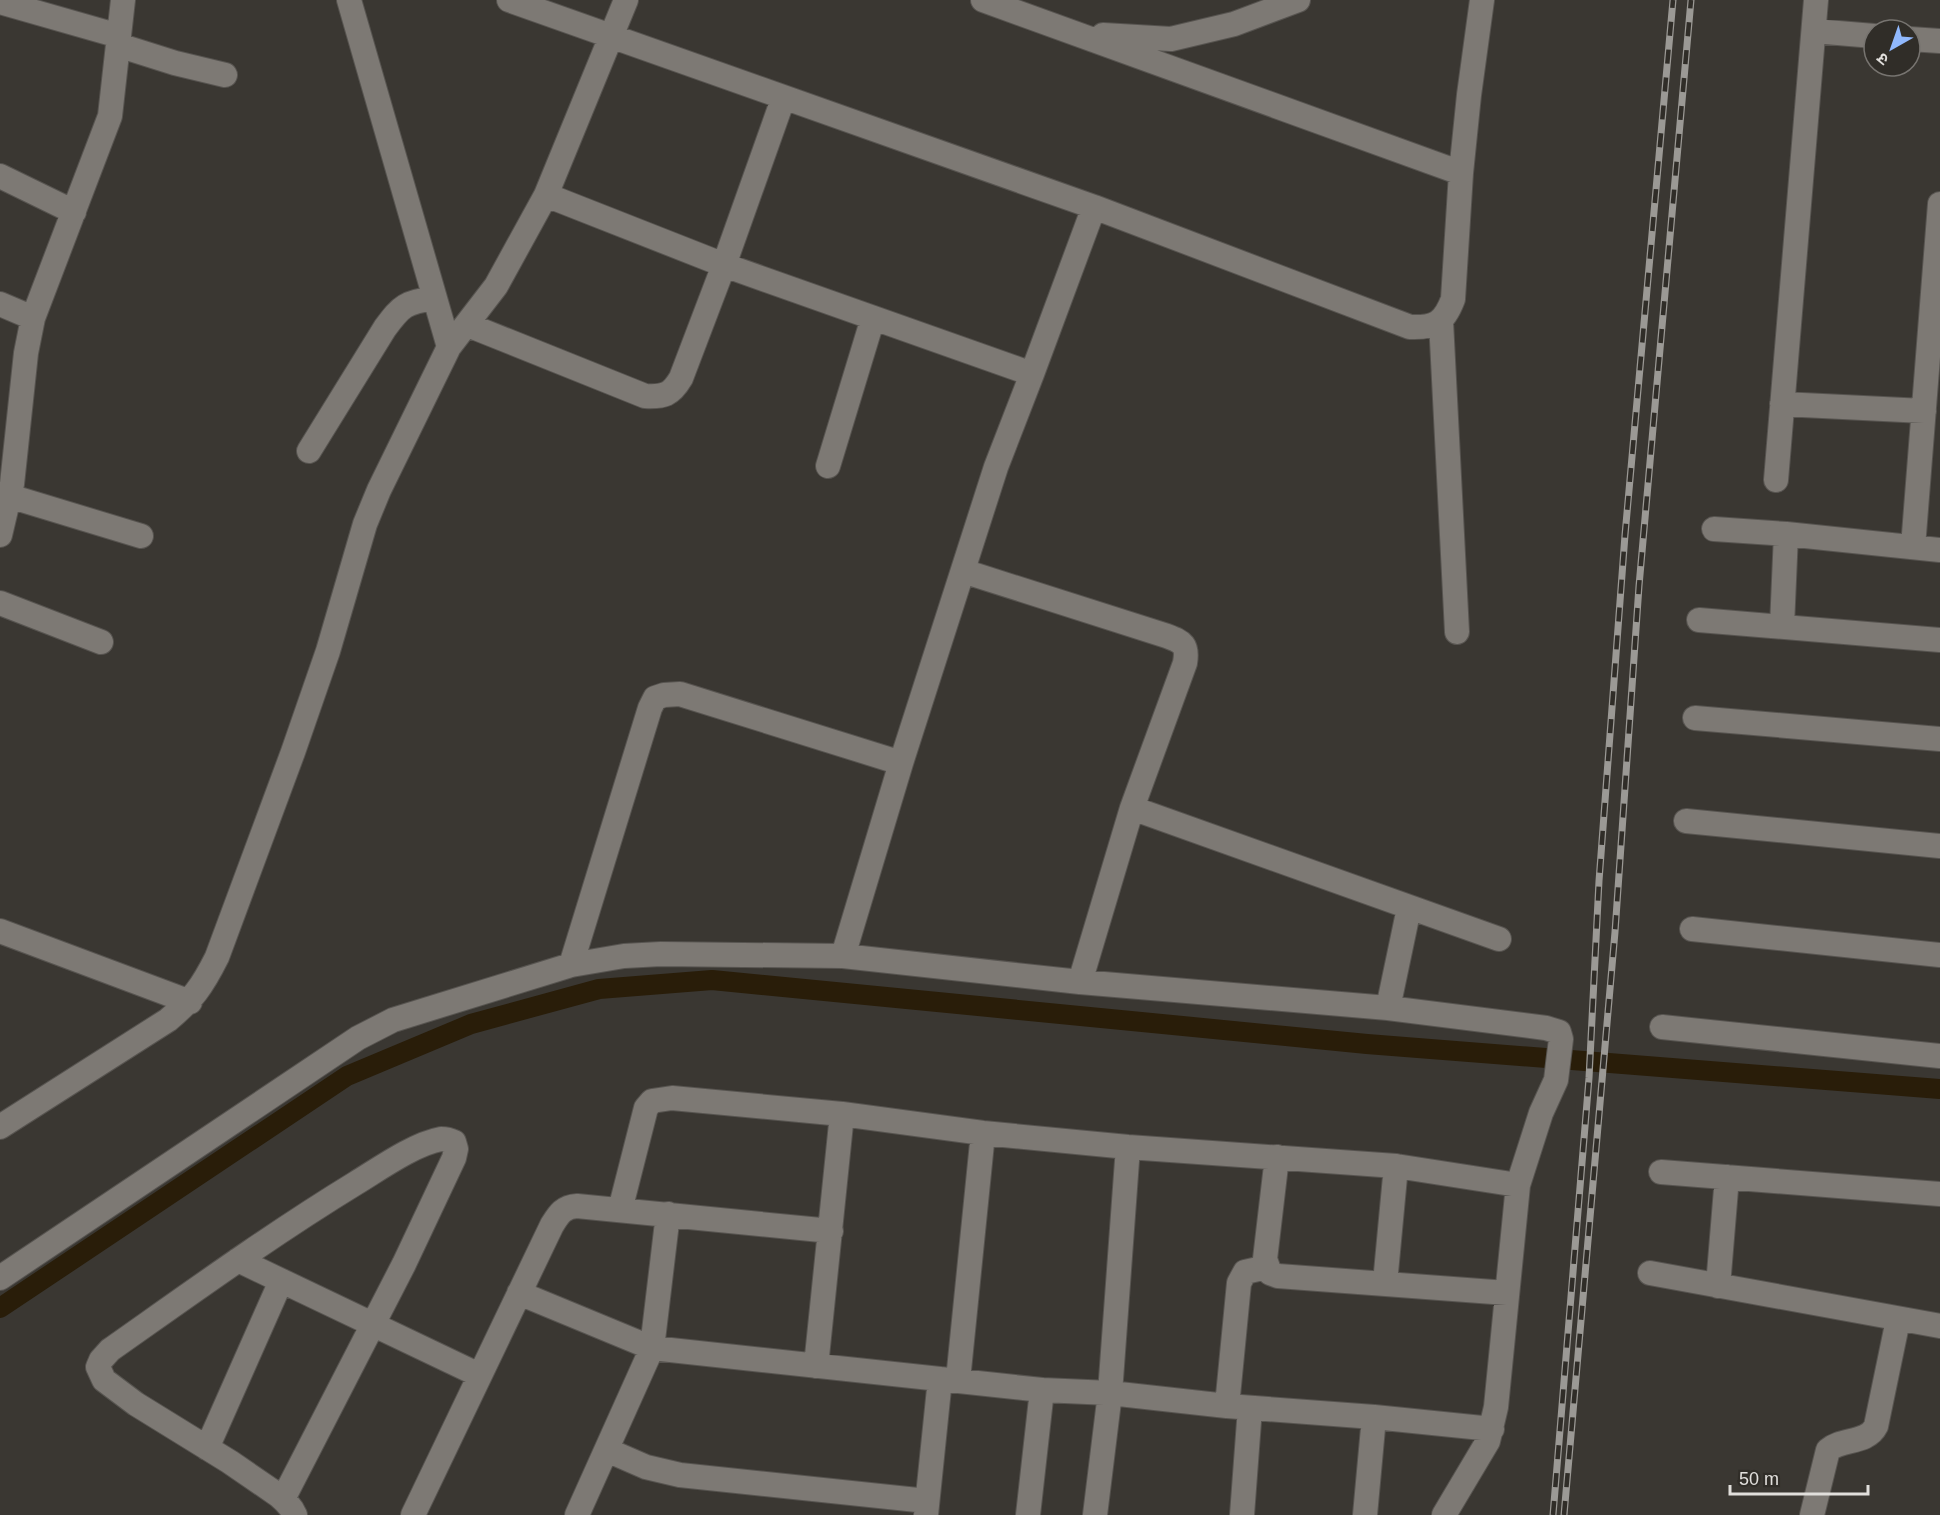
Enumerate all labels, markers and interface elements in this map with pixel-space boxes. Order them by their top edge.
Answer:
north arrow [1862,18,1922,78]
text: उ [1873,49,1892,69]
scale bar [1730,1458,1868,1496]
text: 50 m [1739,1469,1779,1489]

